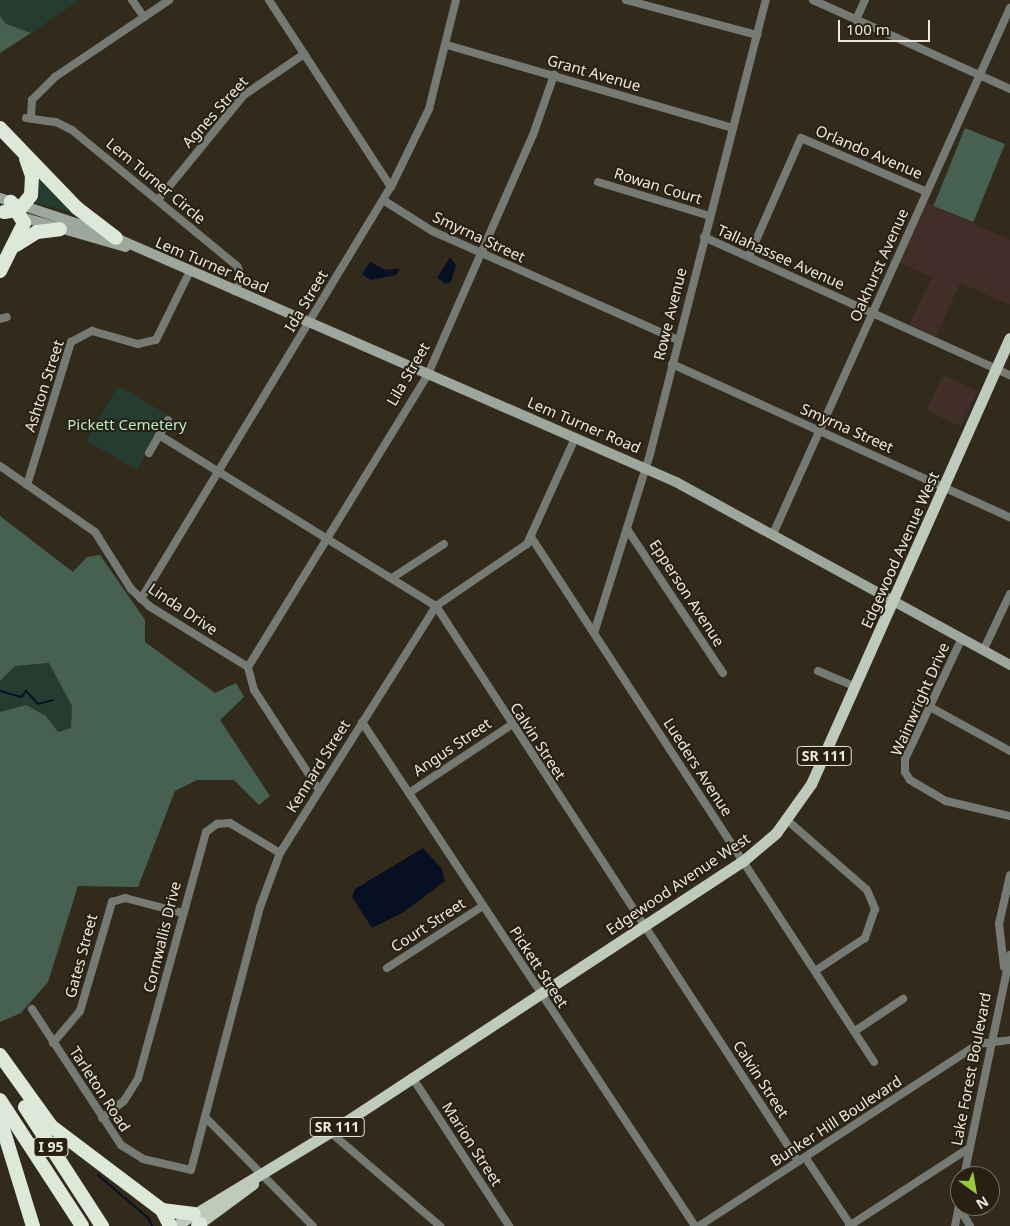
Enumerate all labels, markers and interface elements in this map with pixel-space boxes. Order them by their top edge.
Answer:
scale bar [840,10,932,42]
text: 100 m [846,19,890,39]
street label: Grant Avenue [545,51,643,95]
street label: Agnes Street [178,73,252,151]
street label: Orlando Avenue [813,121,925,183]
street label: Lem Turner Circle [103,134,209,228]
street label: Rowan Court [612,164,704,208]
street label: Oakhurst Avenue [846,206,912,324]
street label: Smyrna Street [430,208,528,266]
street label: Tallahassee Avenue [715,221,847,293]
street label: Lem Turner Road [153,233,271,297]
street label: Rowe Avenue [650,266,690,362]
street label: Ida Street [281,267,331,335]
street label: Ashton Street [21,338,67,434]
street label: Lila Street [383,339,433,409]
street label: Lem Turner Road [525,393,643,457]
street label: Smyrna Street [798,400,896,456]
park label: Pickett Cemetery [67,416,187,434]
street label: Edgewood Avenue West [857,469,943,631]
street label: Epperson Avenue [646,536,728,650]
street label: Linda Drive [145,579,221,639]
street label: Wainwright Drive [887,640,953,758]
street label: Calvin Street [506,699,570,783]
street label: Angus Street [410,714,494,780]
street label: Lueders Avenue [660,715,736,819]
street label: Kennard Street [282,716,354,816]
road number: SR 111 [796,744,852,768]
street label: Edgewood Avenue West [603,829,753,939]
street label: Cornwallis Drive [139,880,185,994]
street label: Court Street [387,894,469,956]
street label: Gates Street [61,912,101,1000]
street label: Pickett Street [506,923,572,1011]
street label: Lake Forest Boulevard [947,991,995,1147]
street label: Calvin Street [729,1037,793,1121]
street label: Tarleton Road [66,1043,134,1135]
street label: Bunker Hill Boulevard [767,1072,905,1170]
street label: Marion Street [438,1099,506,1189]
road number: SR 111 [310,1116,364,1138]
road number: I 95 [32,1136,70,1158]
north arrow [950,1166,1000,1216]
text: N [973,1192,993,1214]

